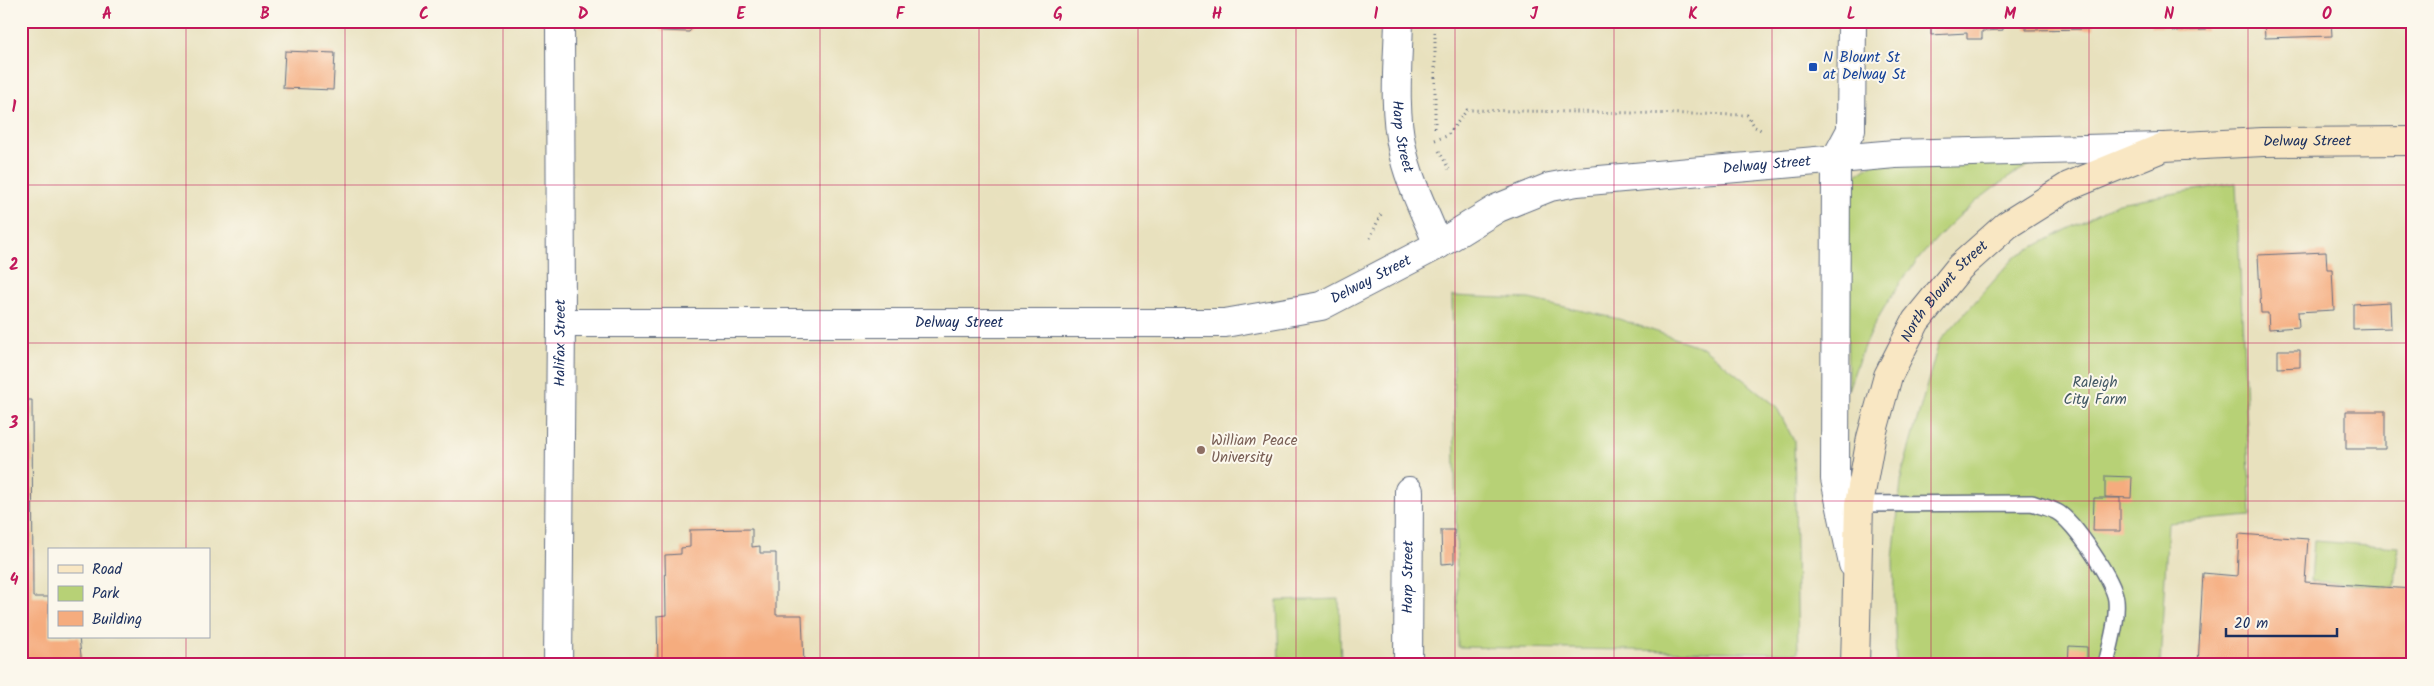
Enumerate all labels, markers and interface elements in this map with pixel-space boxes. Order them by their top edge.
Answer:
text: A [102,2,112,27]
text: B [260,2,270,27]
text: C [419,2,429,27]
text: D [578,2,589,27]
text: E [737,2,747,27]
text: F [896,2,906,27]
text: G [1053,2,1063,27]
text: H [1212,2,1222,27]
text: I [1374,2,1379,27]
text: J [1530,2,1539,27]
text: K [1688,2,1698,27]
text: L [1847,2,1855,27]
text: M [2004,2,2017,27]
text: N [2164,2,2174,27]
text: O [2322,2,2332,27]
place label: N Blount St at Delway St [1823,46,1906,87]
marker: N Blount St at Delway St [1807,61,1819,73]
text: 1 [12,95,17,120]
street label: Harp Street [1385,100,1420,176]
street label: Delway Street [2263,129,2352,154]
street label: Delway Street [1722,149,1812,181]
street label: North Blount Street [1895,235,1994,347]
street label: Delway Street [1326,249,1416,311]
text: 2 [9,253,19,278]
street label: Halifax Street [548,299,573,387]
street label: Delway Street [915,311,1003,335]
park label: Raleigh City Farm [2063,371,2127,412]
text: 3 [9,411,19,436]
place label: William Peace University [1211,429,1298,470]
marker: William Peace University [1195,444,1207,456]
street label: Harp Street [1396,540,1421,614]
legend [48,548,210,638]
text: Road [92,558,123,582]
text: 4 [10,568,19,593]
text: Park [92,582,120,606]
scale bar [2226,606,2338,638]
text: Building [92,608,142,632]
text: 20 m [2234,612,2268,636]

